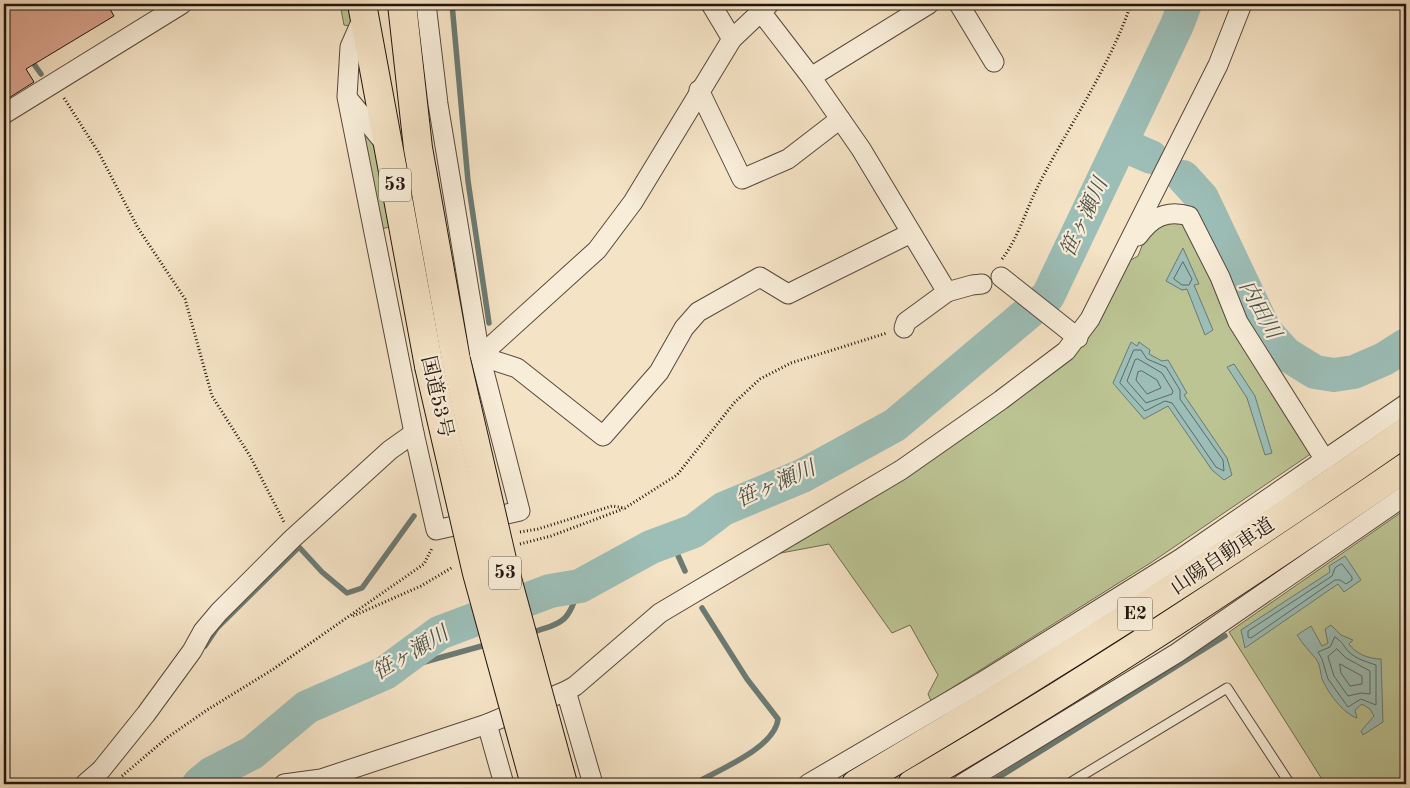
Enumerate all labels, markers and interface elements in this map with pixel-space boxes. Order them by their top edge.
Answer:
road number: 53 [379,168,411,202]
water label: 笹ヶ瀬川 [1056,173,1113,261]
water label: 内田川 [1235,276,1286,344]
street label: 国道53号 [417,354,457,440]
water label: 笹ヶ瀬川 [733,456,820,512]
street label: 山陽自動車道 [1167,513,1278,599]
road number: 53 [489,556,521,590]
road number: E2 [1118,598,1152,630]
water label: 笹ヶ瀬川 [369,621,454,685]

